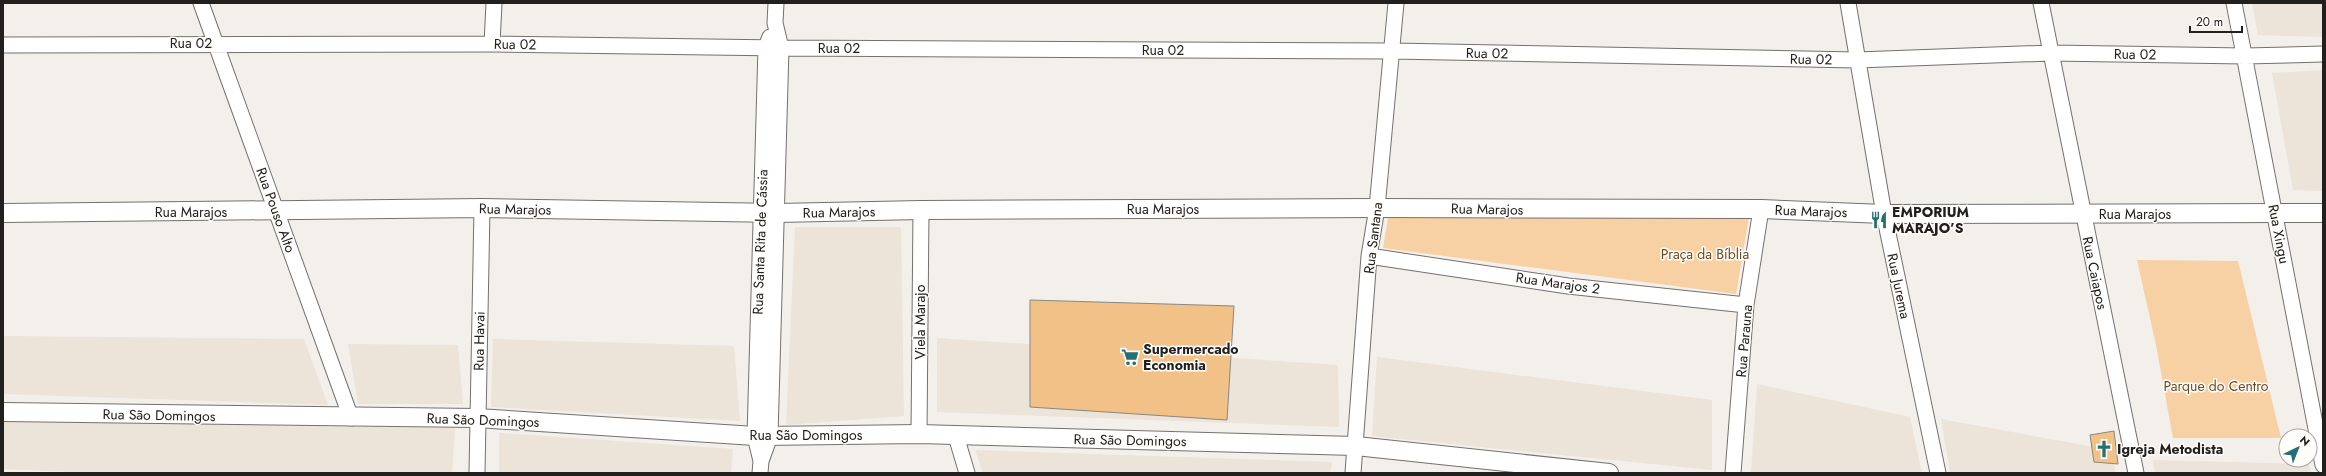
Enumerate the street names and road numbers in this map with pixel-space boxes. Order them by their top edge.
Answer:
street label: Rua 02 [170,33,212,53]
street label: Rua 02 [494,34,536,54]
street label: Rua 02 [818,38,860,58]
street label: Rua 02 [1142,40,1184,60]
street label: Rua 02 [1466,43,1508,63]
street label: Rua 02 [2114,44,2156,64]
street label: Rua 02 [1790,49,1832,69]
street label: Rua Pouso Alto [251,165,301,256]
street label: Rua Santa Rita de Cássia [747,169,773,315]
street label: Rua Marajos [479,198,552,220]
street label: Rua Marajos [1451,198,1524,220]
street label: Rua Marajos [1127,199,1200,219]
street label: Rua Marajos [1774,200,1848,222]
street label: Rua Marajos [803,201,876,223]
street label: Rua Santana [1359,201,1387,275]
street label: Rua Marajos [155,202,228,222]
street label: Rua Xingu [2263,203,2295,265]
street label: Rua Marajos [2099,204,2172,224]
street label: Rua Caiapos [2078,235,2113,312]
street label: Rua Jurema [1882,251,1916,321]
street label: Rua Marajos 2 [1515,267,1601,299]
street label: Viela Marajo [910,284,930,360]
street label: Rua Parauna [1731,304,1757,378]
street label: Rua Havai [468,311,490,371]
street label: Rua São Domingos [102,404,216,426]
street label: Rua São Domingos [426,408,540,432]
street label: Rua São Domingos [750,425,863,445]
street label: Rua São Domingos [1073,429,1187,451]

